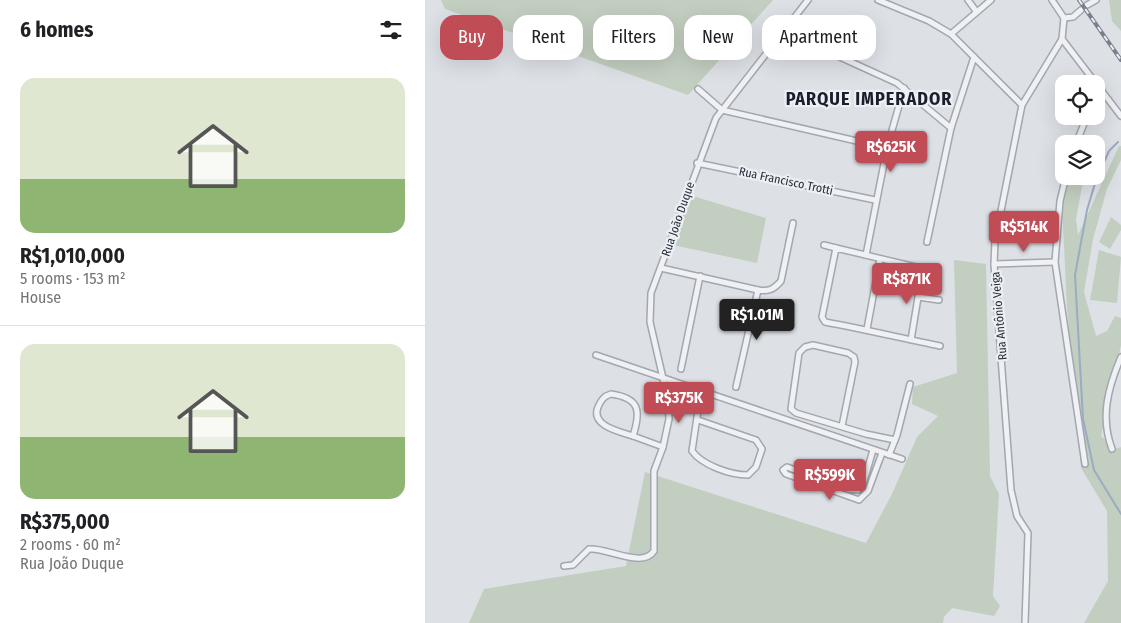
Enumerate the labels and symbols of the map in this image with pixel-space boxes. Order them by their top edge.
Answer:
district label: PARQUE IMPERADOR [786,88,952,110]
pin: R$625K [850,130,932,173]
street label: Rua Francisco Trotti [738,164,834,198]
street label: Rua João Duque [659,180,697,258]
pin: R$514K [983,210,1065,253]
pin: R$871K [866,262,948,305]
street label: Rua Antônio Veiga [988,271,1010,361]
pin: R$1.01M [711,298,803,341]
pin: R$375K [638,382,720,424]
pin: R$599K [789,458,871,501]

